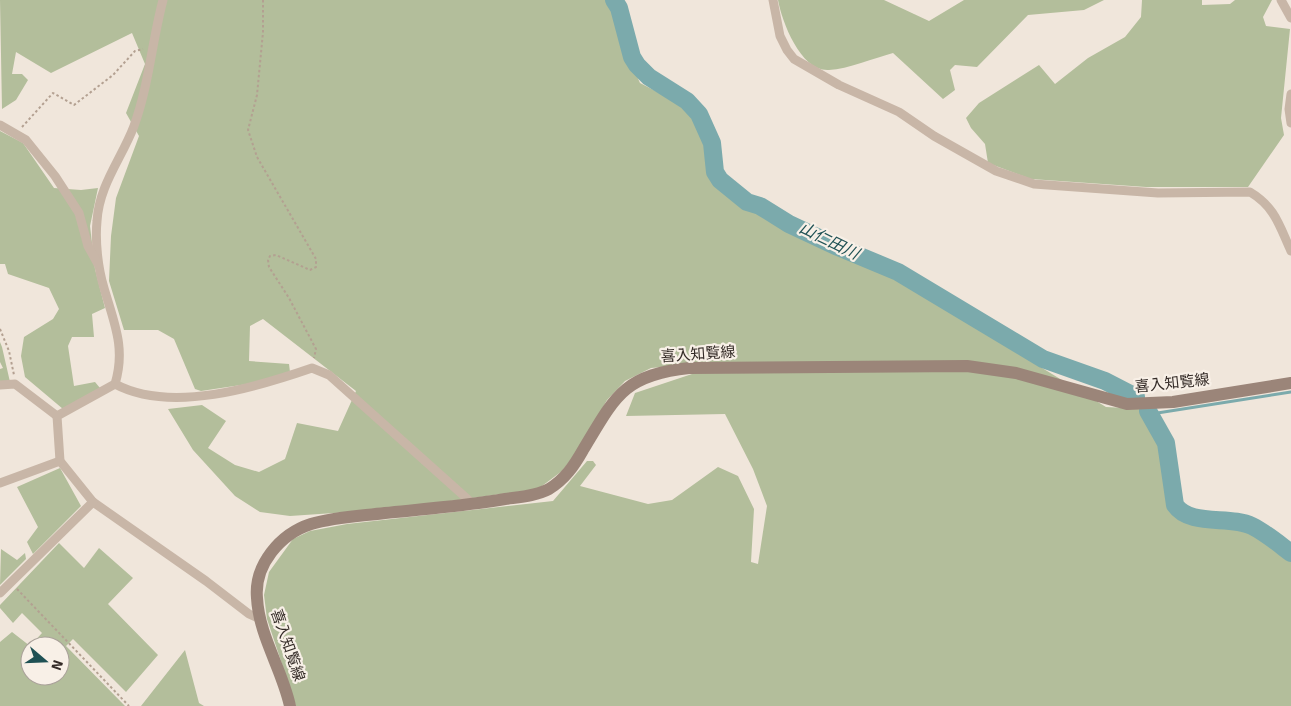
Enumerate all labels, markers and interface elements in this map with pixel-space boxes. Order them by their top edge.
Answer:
water label: 山仁田川 [796,218,864,265]
street label: 喜入知覧線 [660,342,736,366]
street label: 喜入知覧線 [1134,370,1210,396]
street label: 喜入知覧線 [267,607,309,683]
north arrow [20,636,70,686]
text: N [47,658,66,672]

